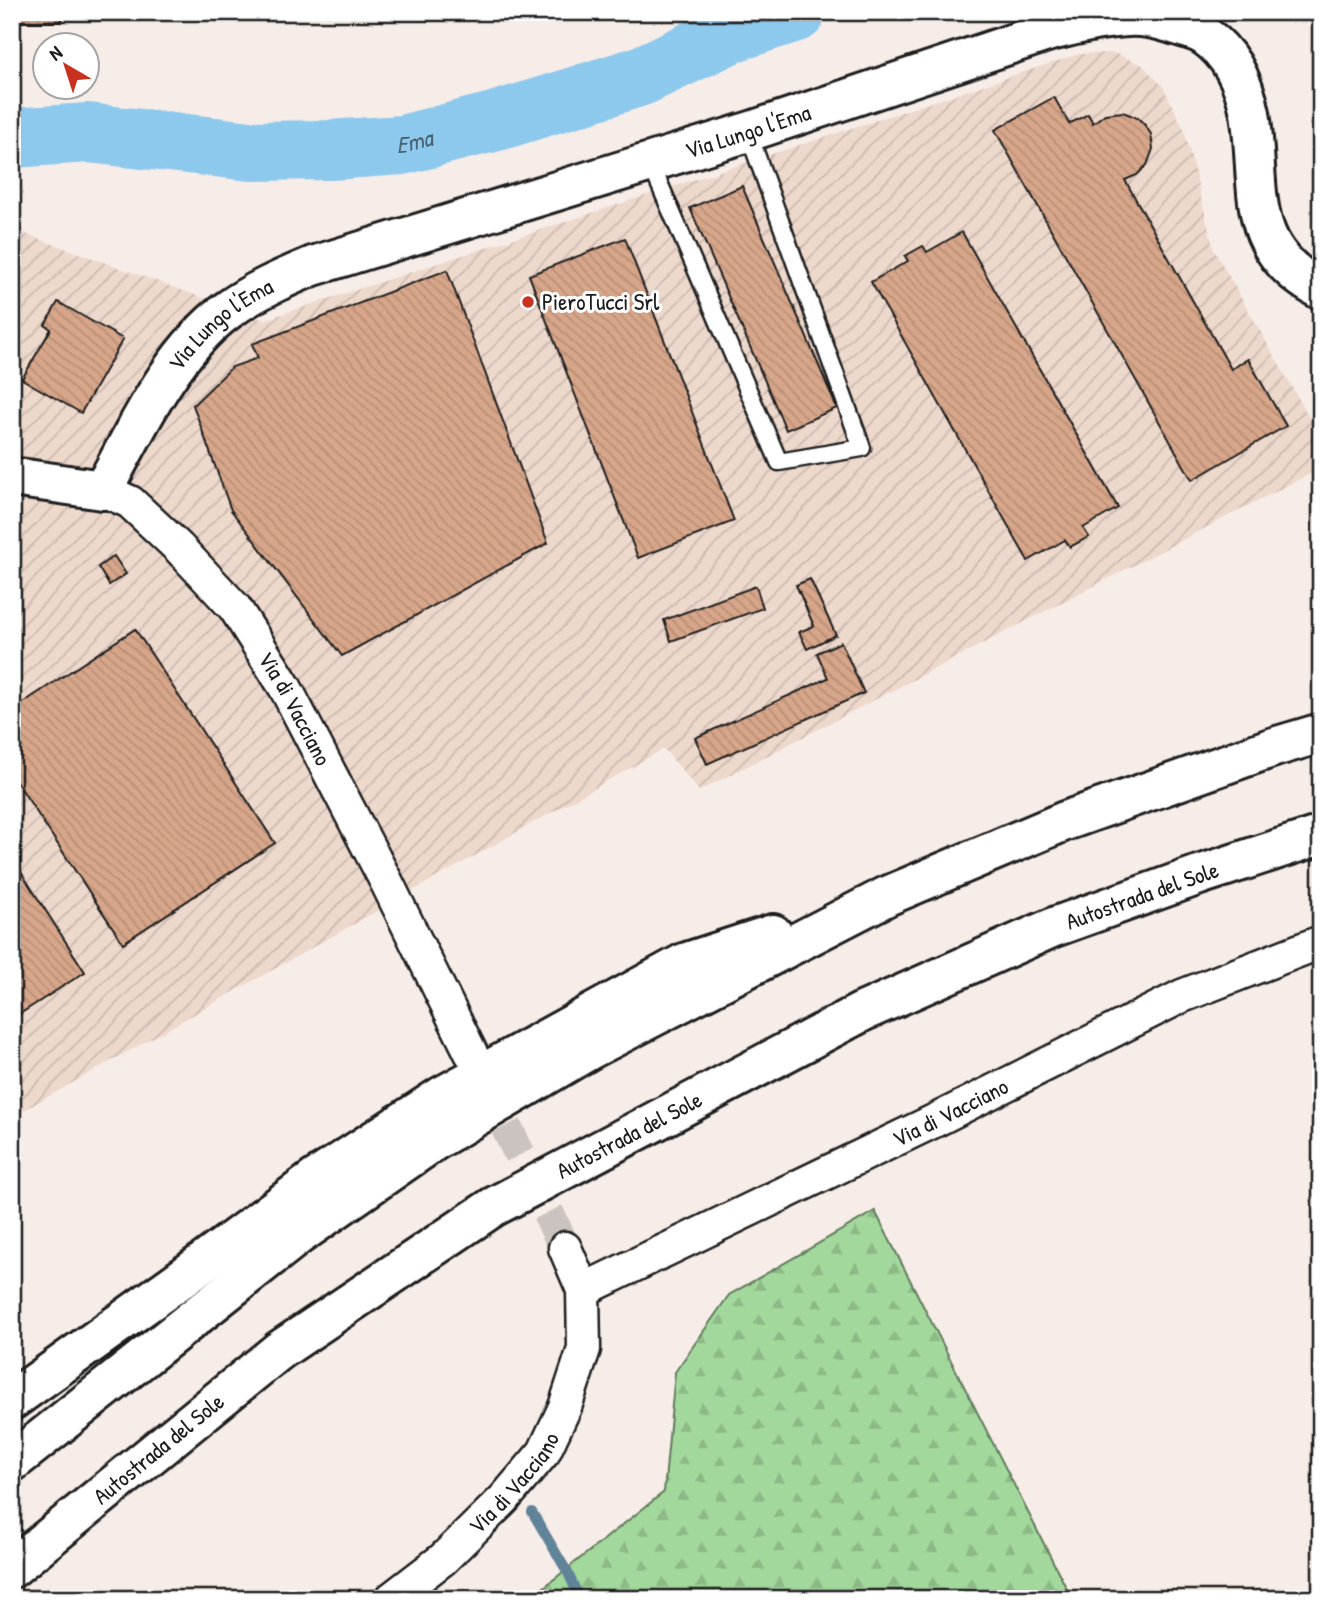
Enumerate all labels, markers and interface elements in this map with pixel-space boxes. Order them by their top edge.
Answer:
north arrow [32,32,102,102]
text: N [43,40,67,66]
street label: Via Lungo l'Ema [681,96,815,165]
water label: Ema [395,120,438,160]
street label: Via Lungo l'Ema [160,270,278,377]
place label: PieroTucci Srl [542,286,660,317]
marker: PieroTucci Srl [520,294,536,310]
street label: Via di Vacciano [251,645,339,771]
street label: Autostrada del Sole [1061,854,1222,937]
street label: Via di Vacciano [887,1070,1013,1154]
street label: Autostrada del Sole [551,1083,707,1186]
street label: Autostrada del Sole [86,1386,230,1511]
street label: Via di Vacciano [461,1427,566,1541]

